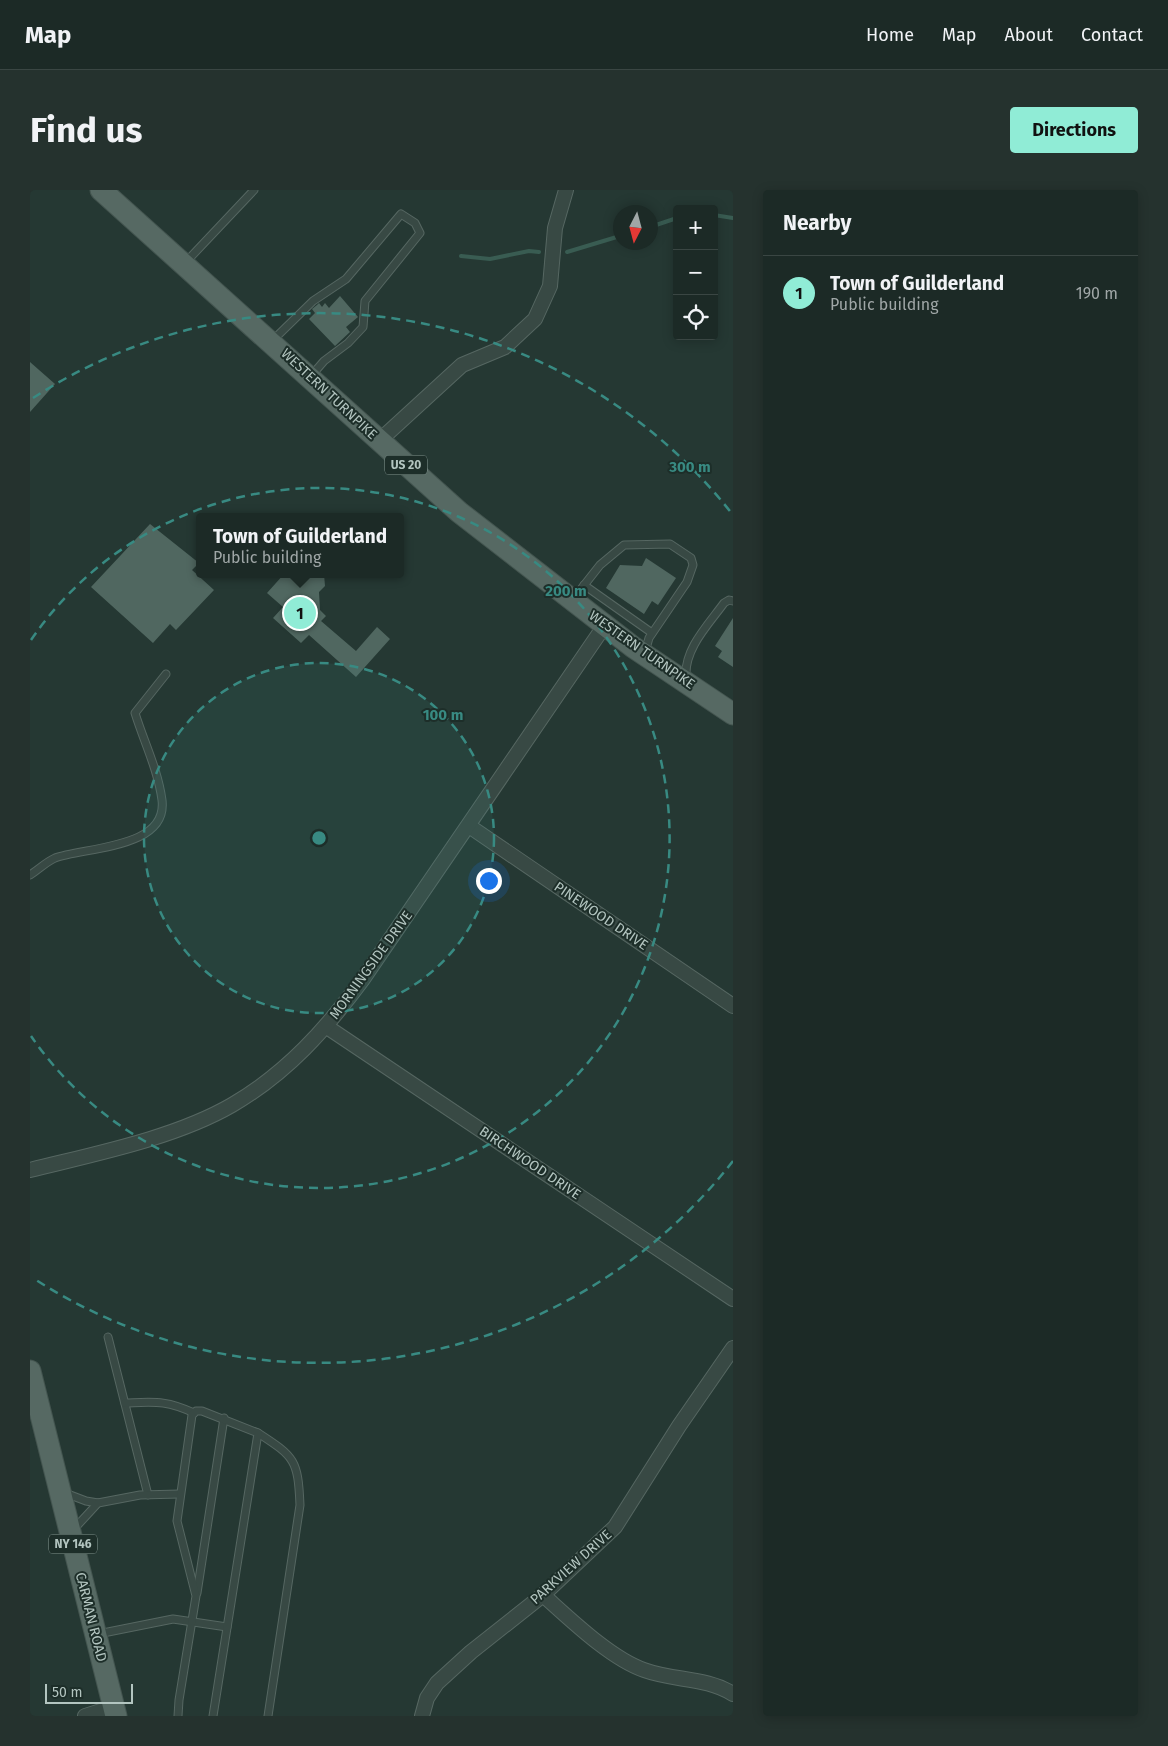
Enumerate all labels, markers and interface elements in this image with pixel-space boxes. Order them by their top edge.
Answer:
text: Map [25,21,71,49]
text: Home [866,24,914,46]
text: Map [942,24,976,46]
text: About [1004,24,1053,46]
text: Contact [1081,24,1143,46]
button: Directions [1010,107,1138,153]
text: Find us [30,109,142,151]
north arrow [613,205,658,250]
map controls [673,205,718,340]
button: + [673,205,718,250]
text: Nearby [783,210,851,236]
button: − [673,250,718,295]
text: Town of Guilderland [830,272,1004,295]
text: 1 [795,284,803,303]
text: 190 m [1076,284,1118,303]
button: locate [673,295,718,340]
text: Public building [830,295,938,314]
street label: WESTERN TURNPIKE [277,345,381,443]
road number: US 20 [385,456,427,474]
text: 300 m [668,458,711,476]
popup [196,513,404,578]
text: Town of Guilderland [213,525,387,548]
text: Public building [213,548,321,567]
text: 200 m [545,582,587,600]
pin: 1 [284,594,316,632]
street label: WESTERN TURNPIKE [586,607,698,693]
text: 100 m [423,706,463,724]
centre of rings [310,829,328,847]
your location [476,868,502,894]
street label: PINEWOOD DRIVE [551,878,651,954]
street label: MORNINGSIDE DRIVE [326,907,416,1023]
street label: BIRCHWOOD DRIVE [476,1123,584,1203]
street label: PARKVIEW DRIVE [527,1526,615,1608]
road number: NY 146 [49,1535,97,1554]
street label: CARMAN ROAD [72,1571,110,1663]
scale bar [45,1681,132,1704]
text: 50 m [52,1684,83,1701]

